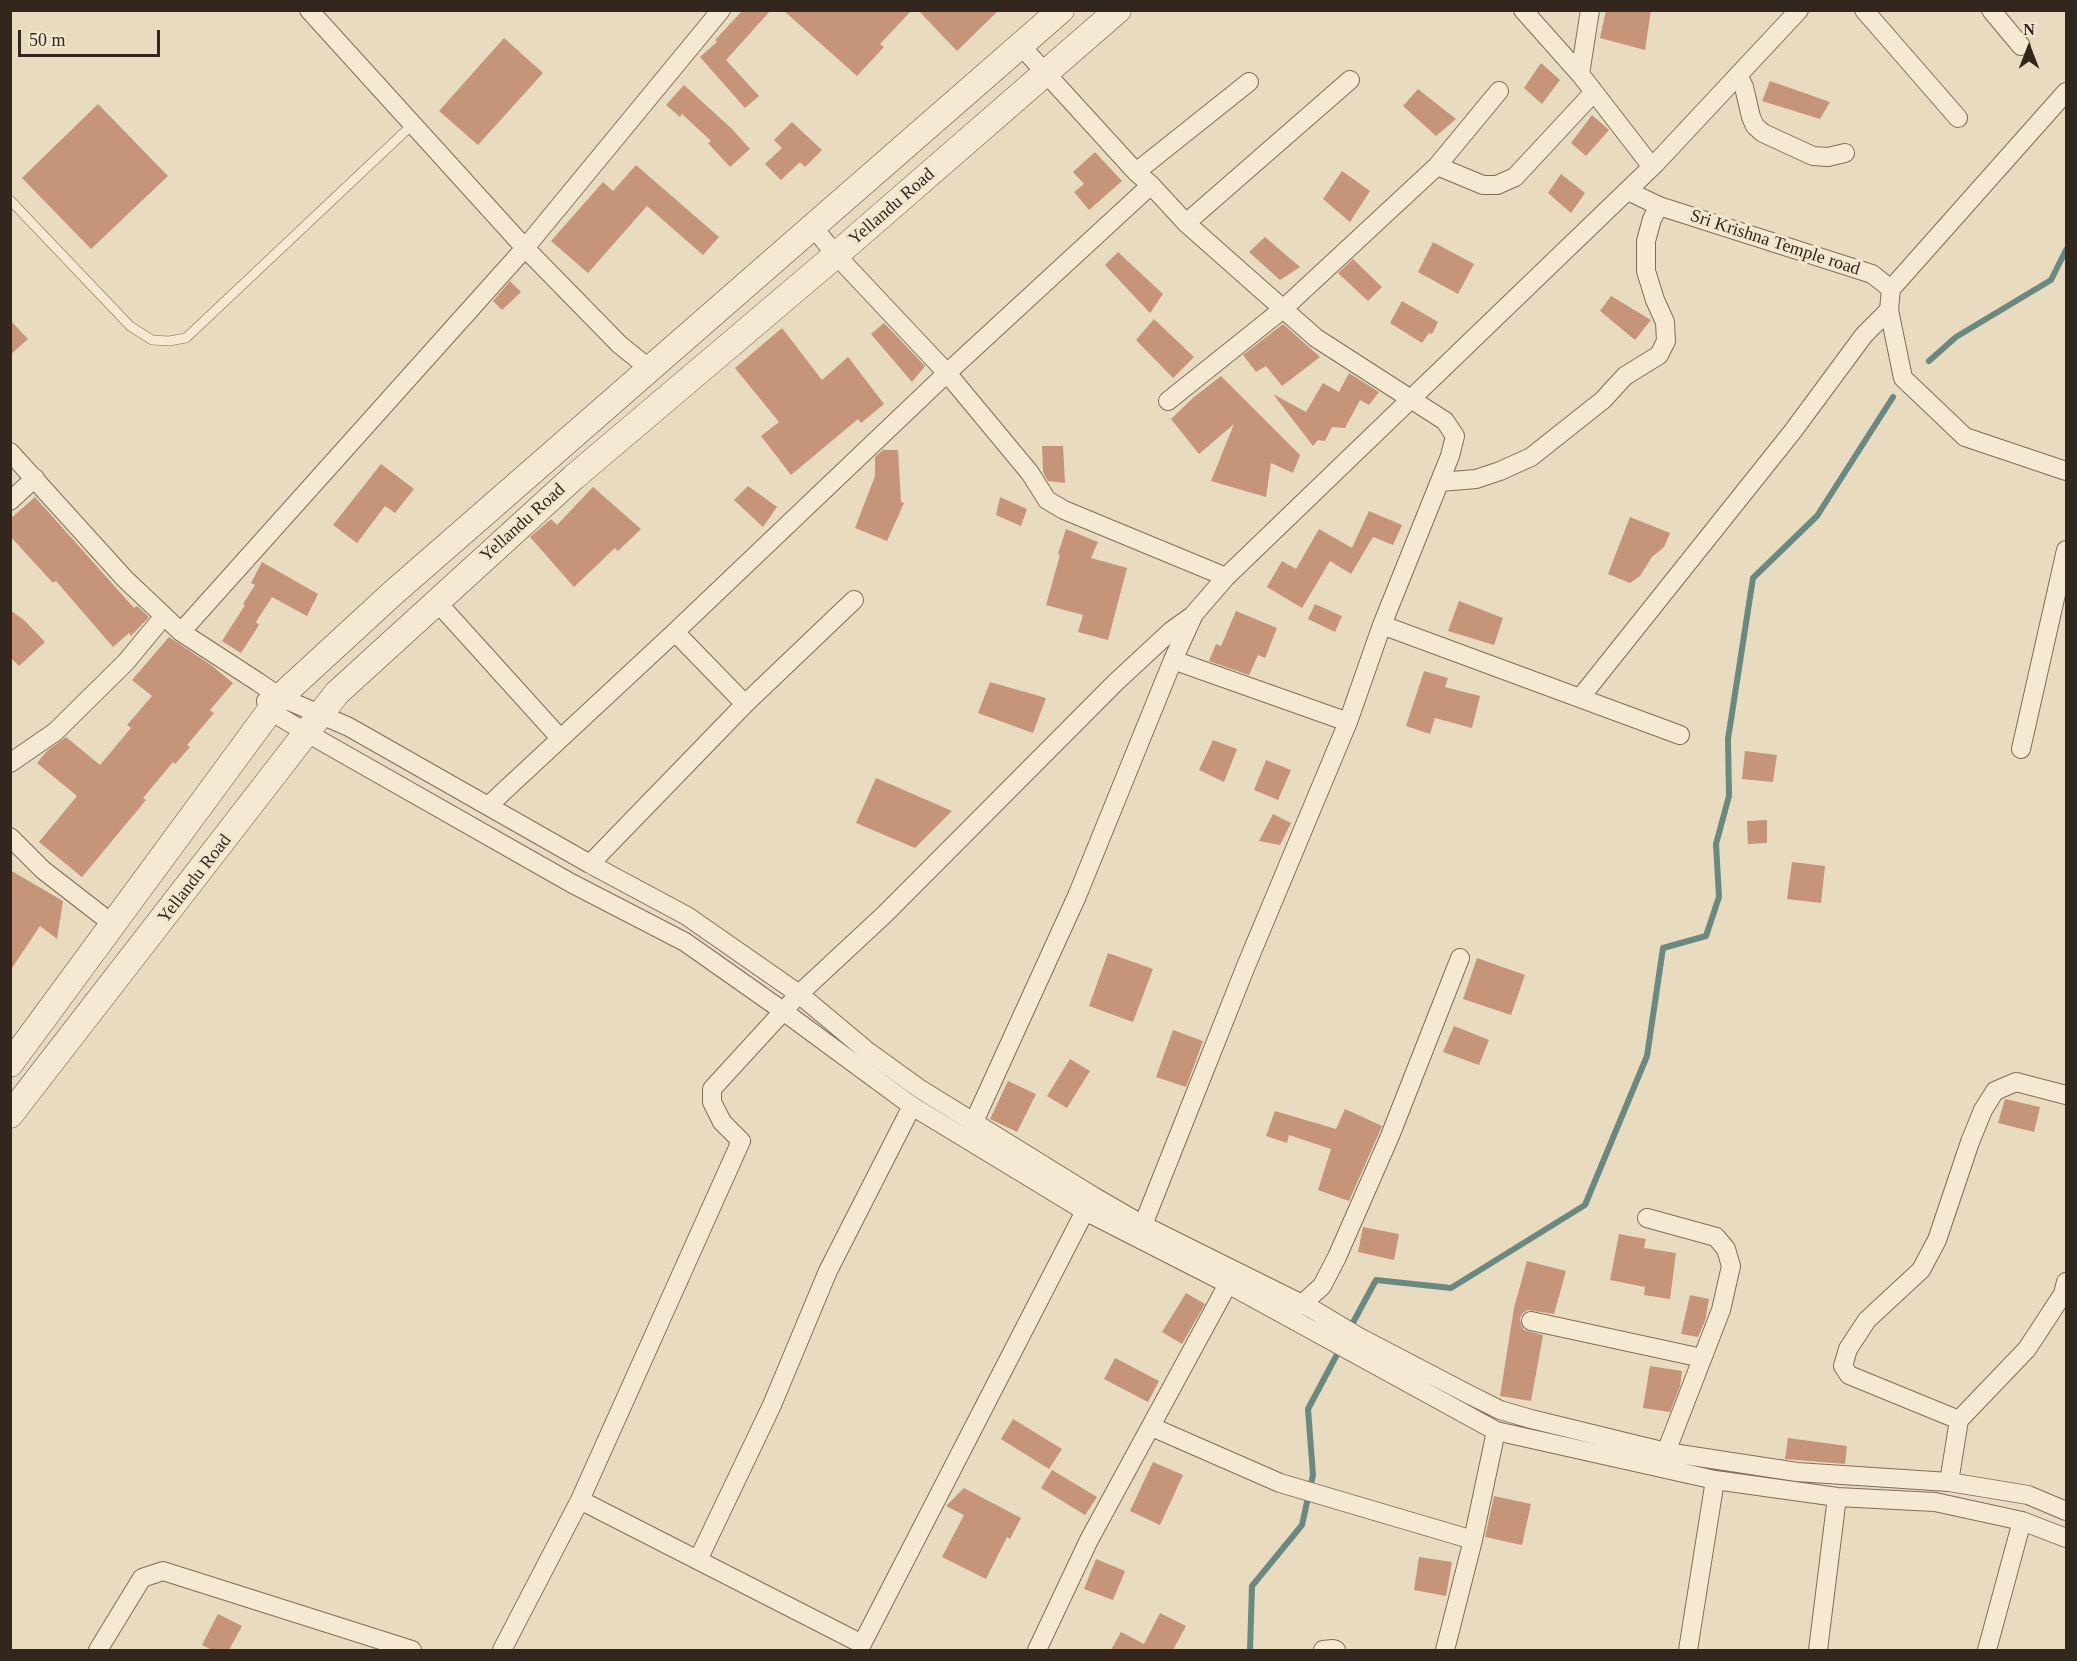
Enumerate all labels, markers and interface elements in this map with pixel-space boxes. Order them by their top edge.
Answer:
scale bar [21,18,164,56]
north arrow [1999,18,2059,78]
text: N [2023,21,2035,38]
text: 50 m [29,30,66,50]
street label: Yellandu Road [845,164,939,250]
street label: Sri Krishna Temple road [1687,205,1863,281]
street label: Yellandu Road [476,479,570,567]
street label: Yellandu Road [154,830,236,928]

